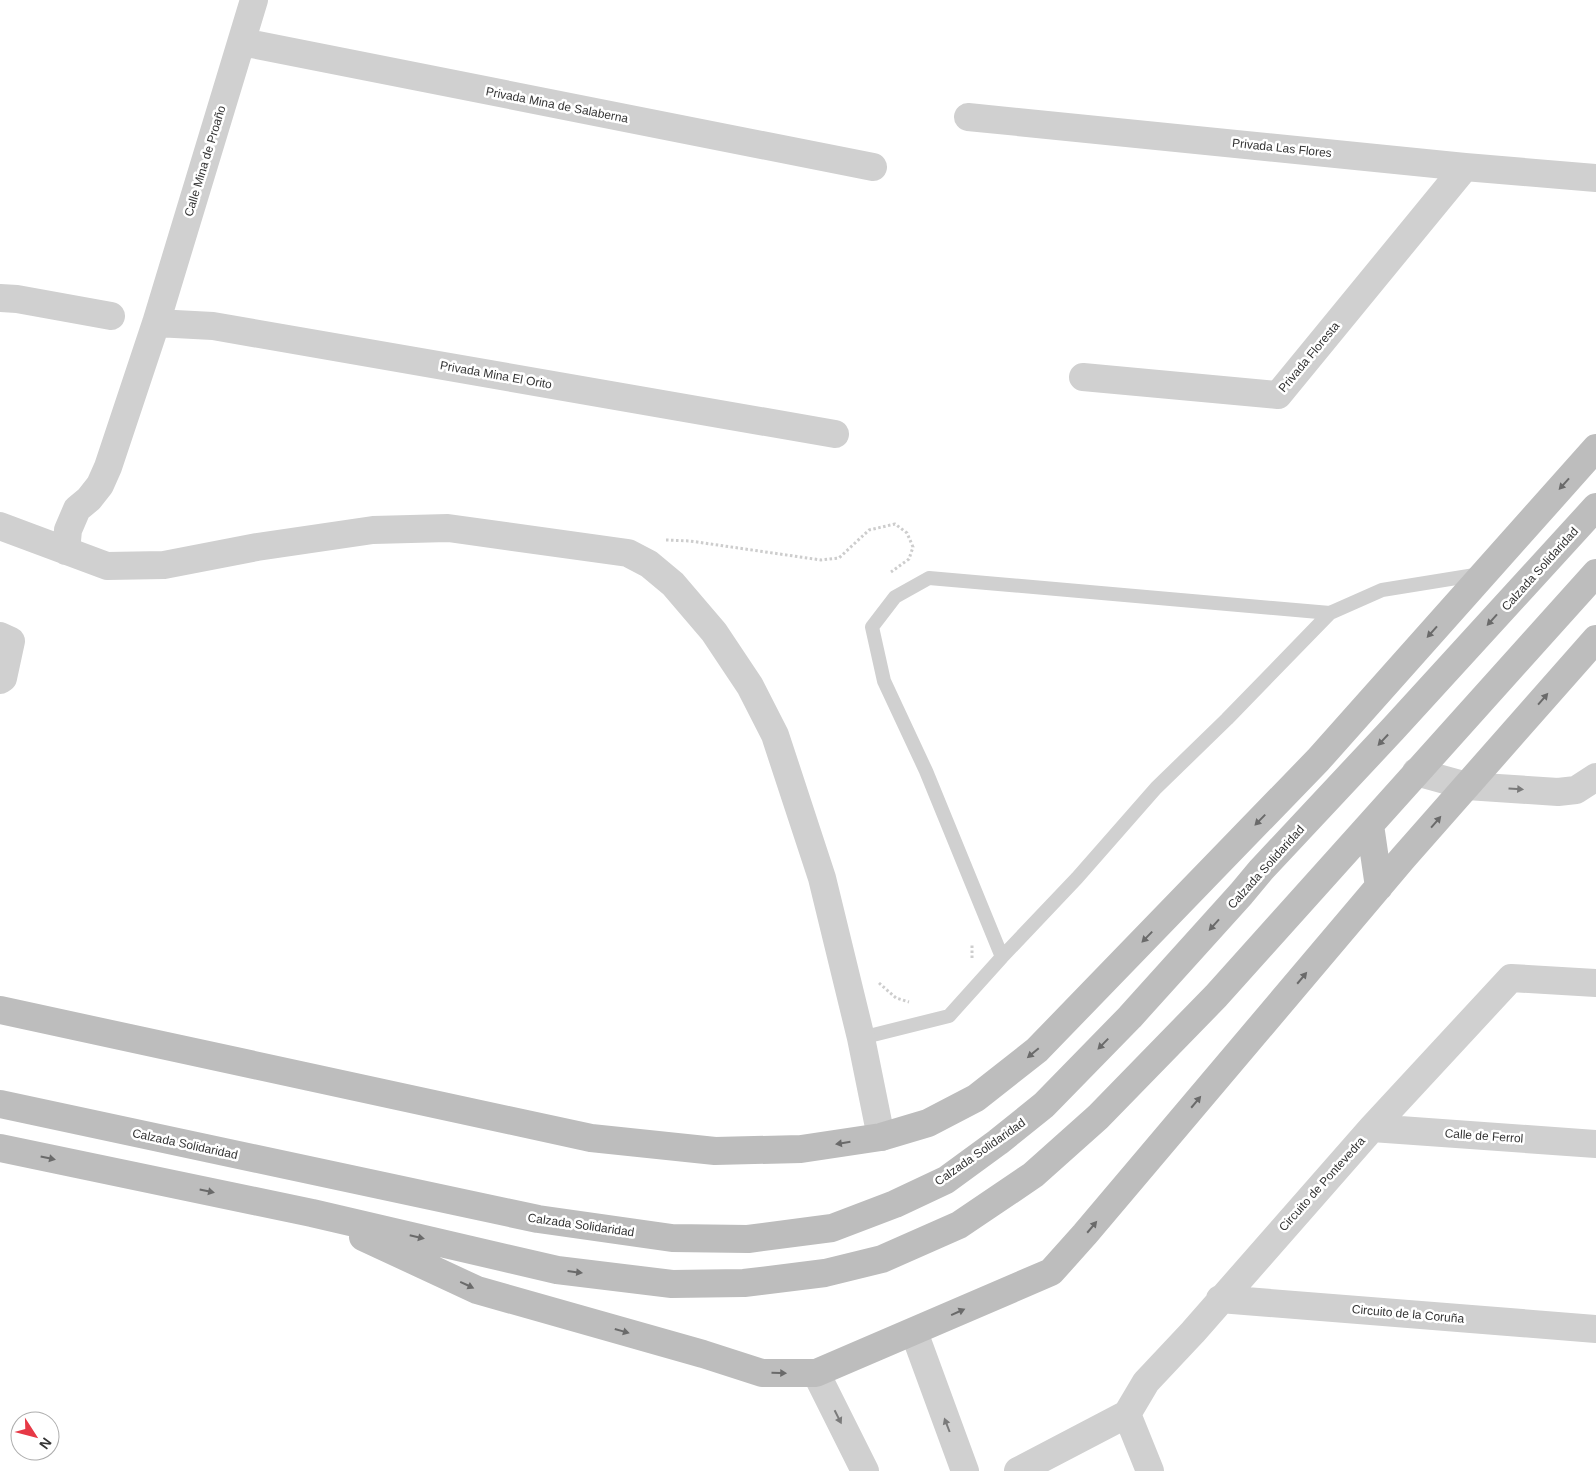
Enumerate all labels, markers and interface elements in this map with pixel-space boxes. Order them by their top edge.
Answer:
street label: Privada Mina de Salaberna [485,84,630,126]
street label: Calle Mina de Proaño [181,103,229,218]
street label: Privada Las Flores [1232,136,1332,160]
street label: Privada Floresta [1276,319,1343,395]
street label: Privada Mina El Orito [439,358,553,392]
one-way arrow [1558,478,1569,491]
street label: Calzada Solidaridad [1499,524,1581,614]
one-way arrow [1486,614,1498,626]
one-way arrow [1426,625,1438,637]
one-way arrow [1537,694,1549,706]
one-way arrow [1377,734,1388,747]
one-way arrow [1508,785,1524,793]
one-way arrow [1254,814,1266,826]
one-way arrow [1430,815,1441,828]
street label: Calzada Solidaridad [1225,822,1307,912]
one-way arrow [1208,918,1220,930]
one-way arrow [1141,930,1153,942]
one-way arrow [1296,972,1307,985]
one-way arrow [1098,1038,1110,1050]
one-way arrow [1027,1047,1040,1058]
one-way arrow [1190,1096,1201,1108]
street label: Calzada Solidaridad [932,1115,1028,1189]
street label: Calzada Solidaridad [131,1126,239,1162]
street label: Calle de Ferrol [1444,1126,1524,1146]
street label: Circuito de Pontevedra [1276,1134,1368,1234]
one-way arrow [834,1139,850,1147]
one-way arrow [40,1154,55,1162]
one-way arrow [199,1187,214,1195]
street label: Calzada Solidaridad [527,1211,635,1239]
one-way arrow [1086,1220,1097,1233]
one-way arrow [409,1233,424,1241]
one-way arrow [568,1268,584,1276]
one-way arrow [460,1282,474,1290]
street label: Circuito de la Coruña [1351,1302,1465,1326]
one-way arrow [951,1308,965,1316]
one-way arrow [615,1328,630,1336]
one-way arrow [771,1369,787,1377]
one-way arrow [834,1410,842,1424]
north arrow [10,1411,60,1461]
one-way arrow [943,1418,950,1433]
text: N [36,1435,55,1452]

